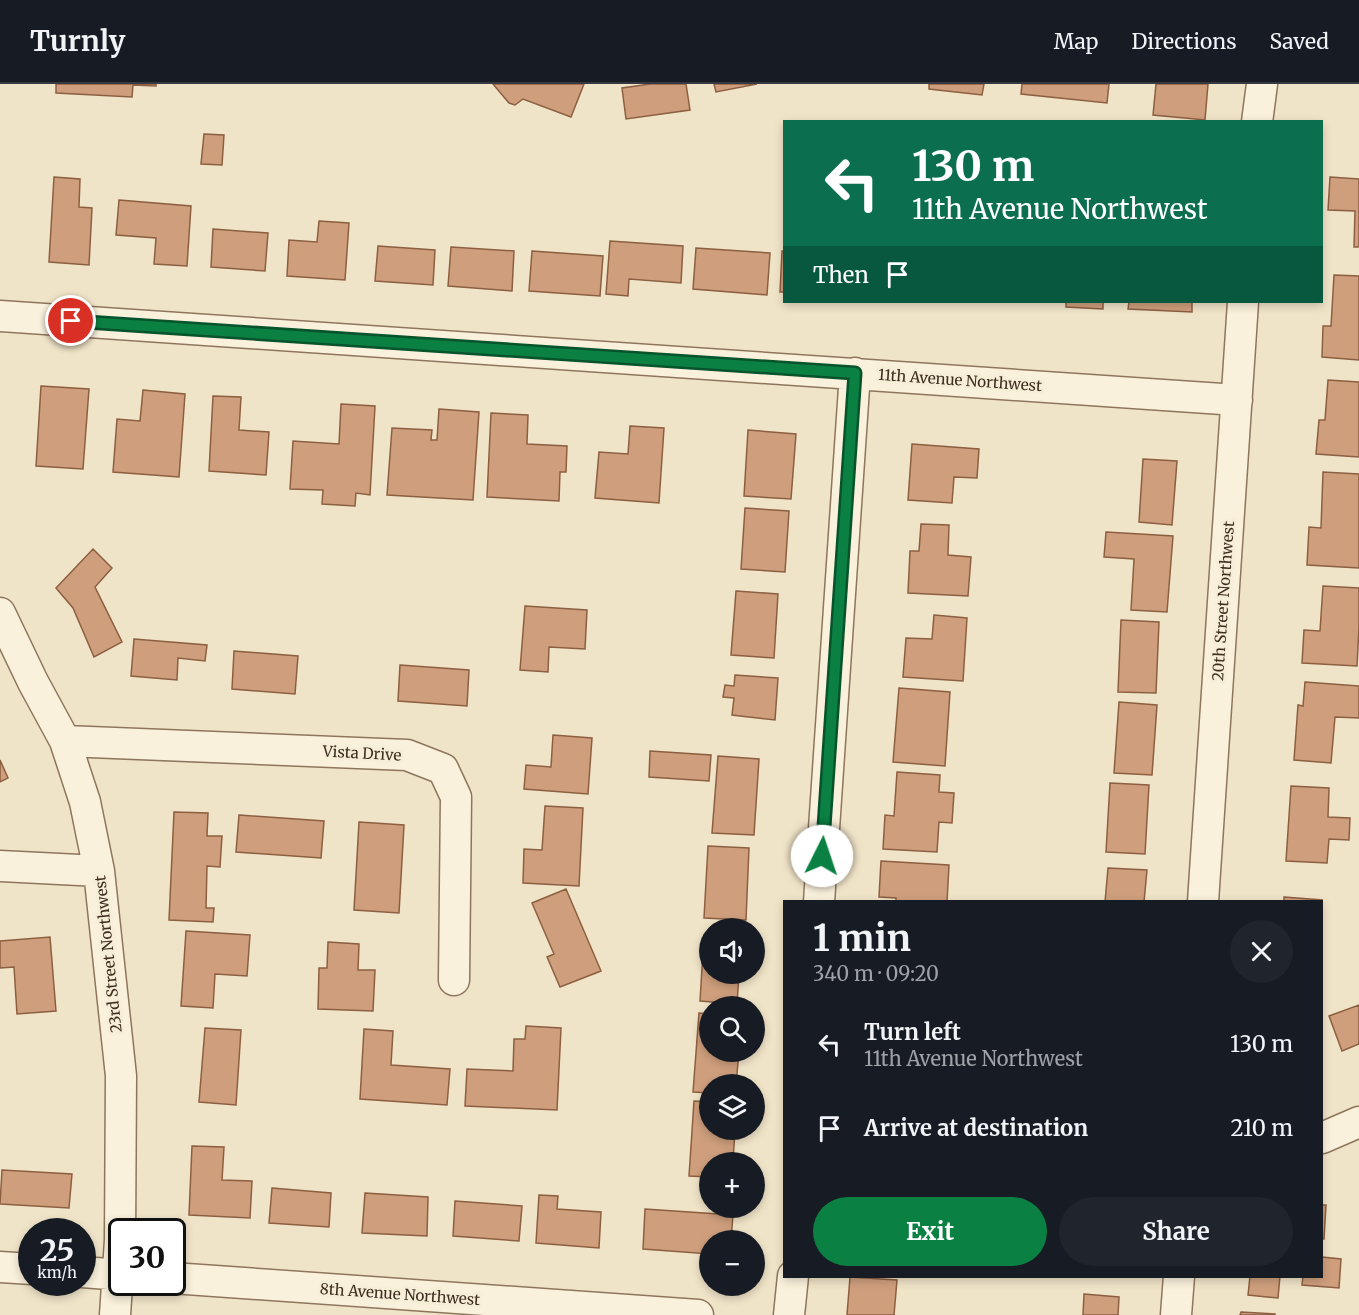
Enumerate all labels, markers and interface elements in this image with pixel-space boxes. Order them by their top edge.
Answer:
text: Turnly [30,23,125,59]
text: Map [1054,28,1098,55]
text: Directions [1131,28,1236,55]
text: Saved [1269,28,1329,55]
text: 130 m [912,140,1034,192]
icon: left [813,144,891,222]
text: 11th Avenue Northwest [912,192,1207,226]
icon: arrive [881,258,914,291]
text: Then [813,261,869,289]
pin [45,295,96,346]
icon: arrive [54,304,87,337]
street label: 11th Avenue Northwest [877,365,1043,395]
street label: 20th Street Northwest [1208,520,1238,682]
street label: Vista Drive [321,741,402,765]
position arrow [790,824,854,888]
street label: 23rd Street Northwest [90,874,126,1034]
text: 1 min [813,916,911,961]
map controls [699,918,765,1296]
button: sound [699,918,765,984]
button: close [1230,920,1293,983]
text: 340 m · 09:20 [813,961,939,986]
button: search [699,996,765,1062]
text: Turn left [864,1018,961,1046]
icon: left [813,1028,846,1061]
text: 130 m [1230,1030,1293,1058]
text: 11th Avenue Northwest [864,1046,1083,1071]
button: layers [699,1074,765,1140]
icon: arrive [813,1112,846,1145]
text: Arrive at destination [864,1114,1088,1142]
text: 210 m [1230,1114,1293,1142]
button: + [699,1152,765,1218]
button: Exit [813,1197,1047,1266]
button: Share [1059,1197,1293,1266]
speed limit sign: 30 [108,1218,186,1296]
button: − [699,1230,765,1296]
text: 25 [40,1231,74,1269]
text: km/h [37,1263,77,1282]
street label: 8th Avenue Northwest [319,1279,481,1309]

